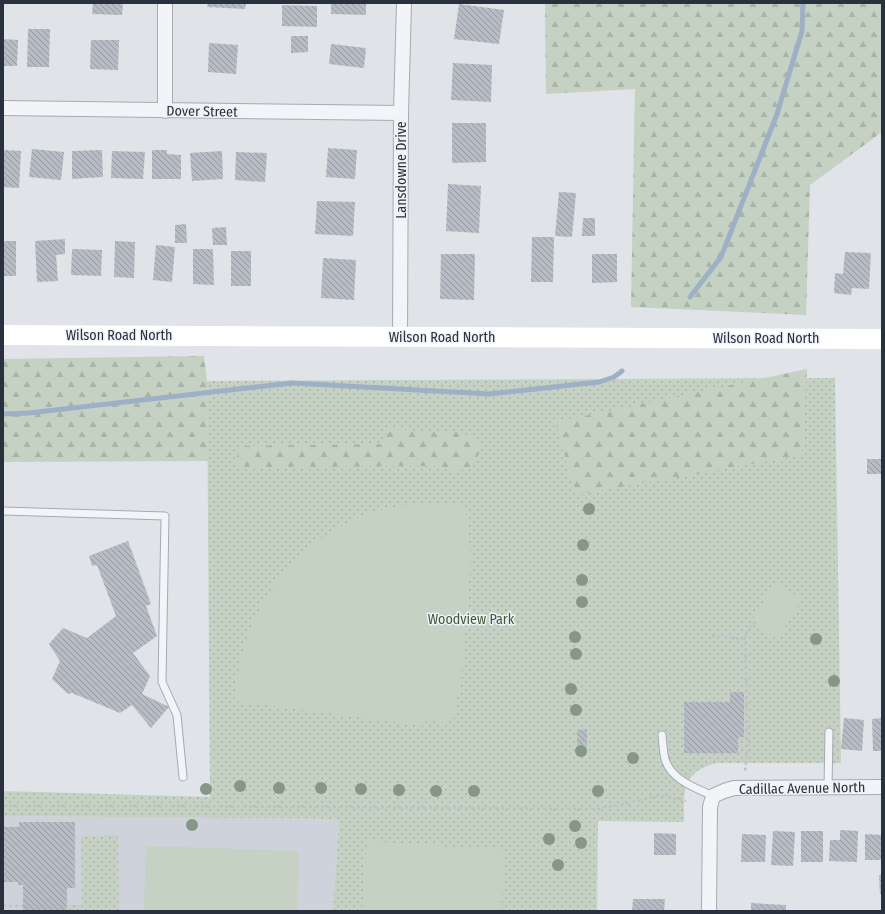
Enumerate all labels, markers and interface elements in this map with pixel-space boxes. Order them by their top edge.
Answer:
street label: Dover Street [166,102,238,121]
street label: Lansdowne Drive [393,121,410,219]
street label: Wilson Road North [66,327,172,344]
street label: Wilson Road North [389,329,495,346]
street label: Wilson Road North [713,330,819,347]
park label: Woodview Park [428,611,515,628]
street label: Cadillac Avenue North [739,779,865,798]

